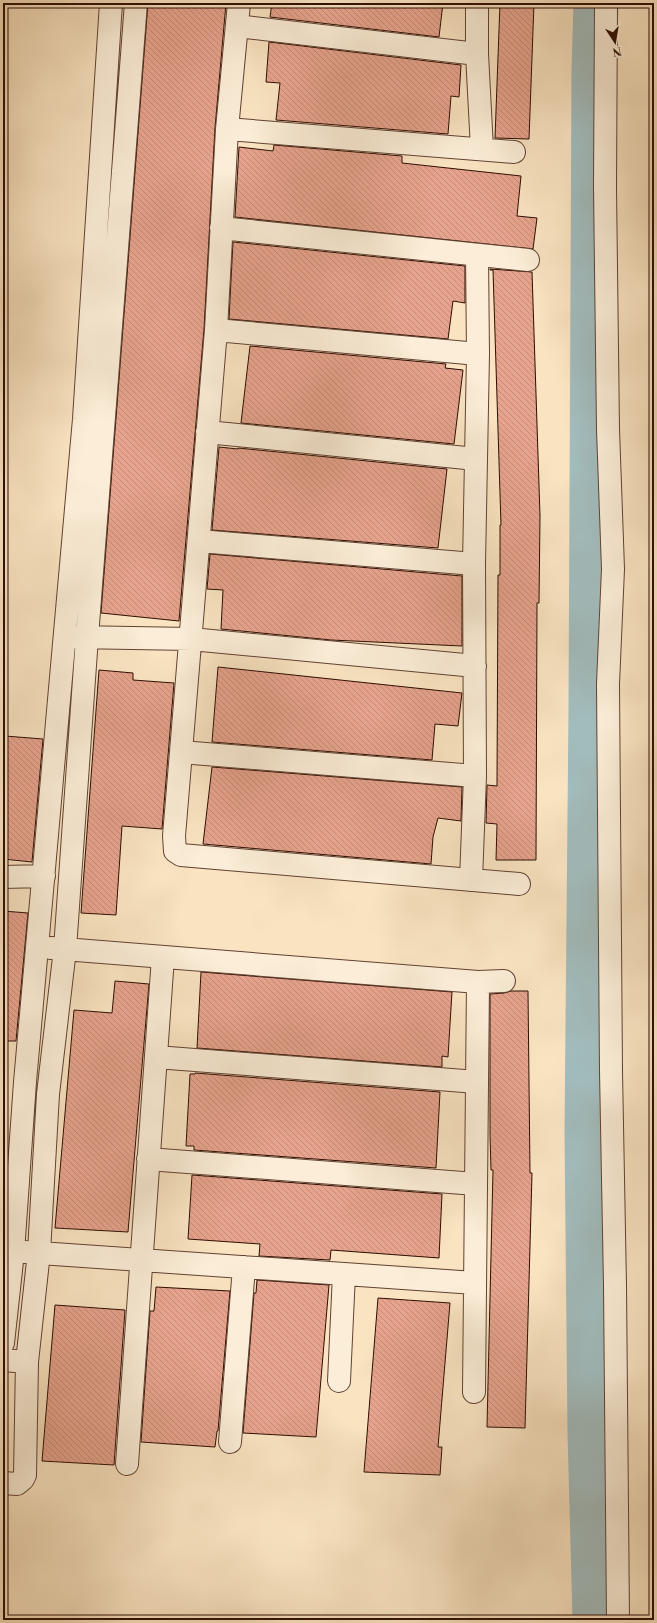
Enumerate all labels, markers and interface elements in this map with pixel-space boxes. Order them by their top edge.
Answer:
north arrow [595,22,635,62]
text: N [611,43,623,59]

